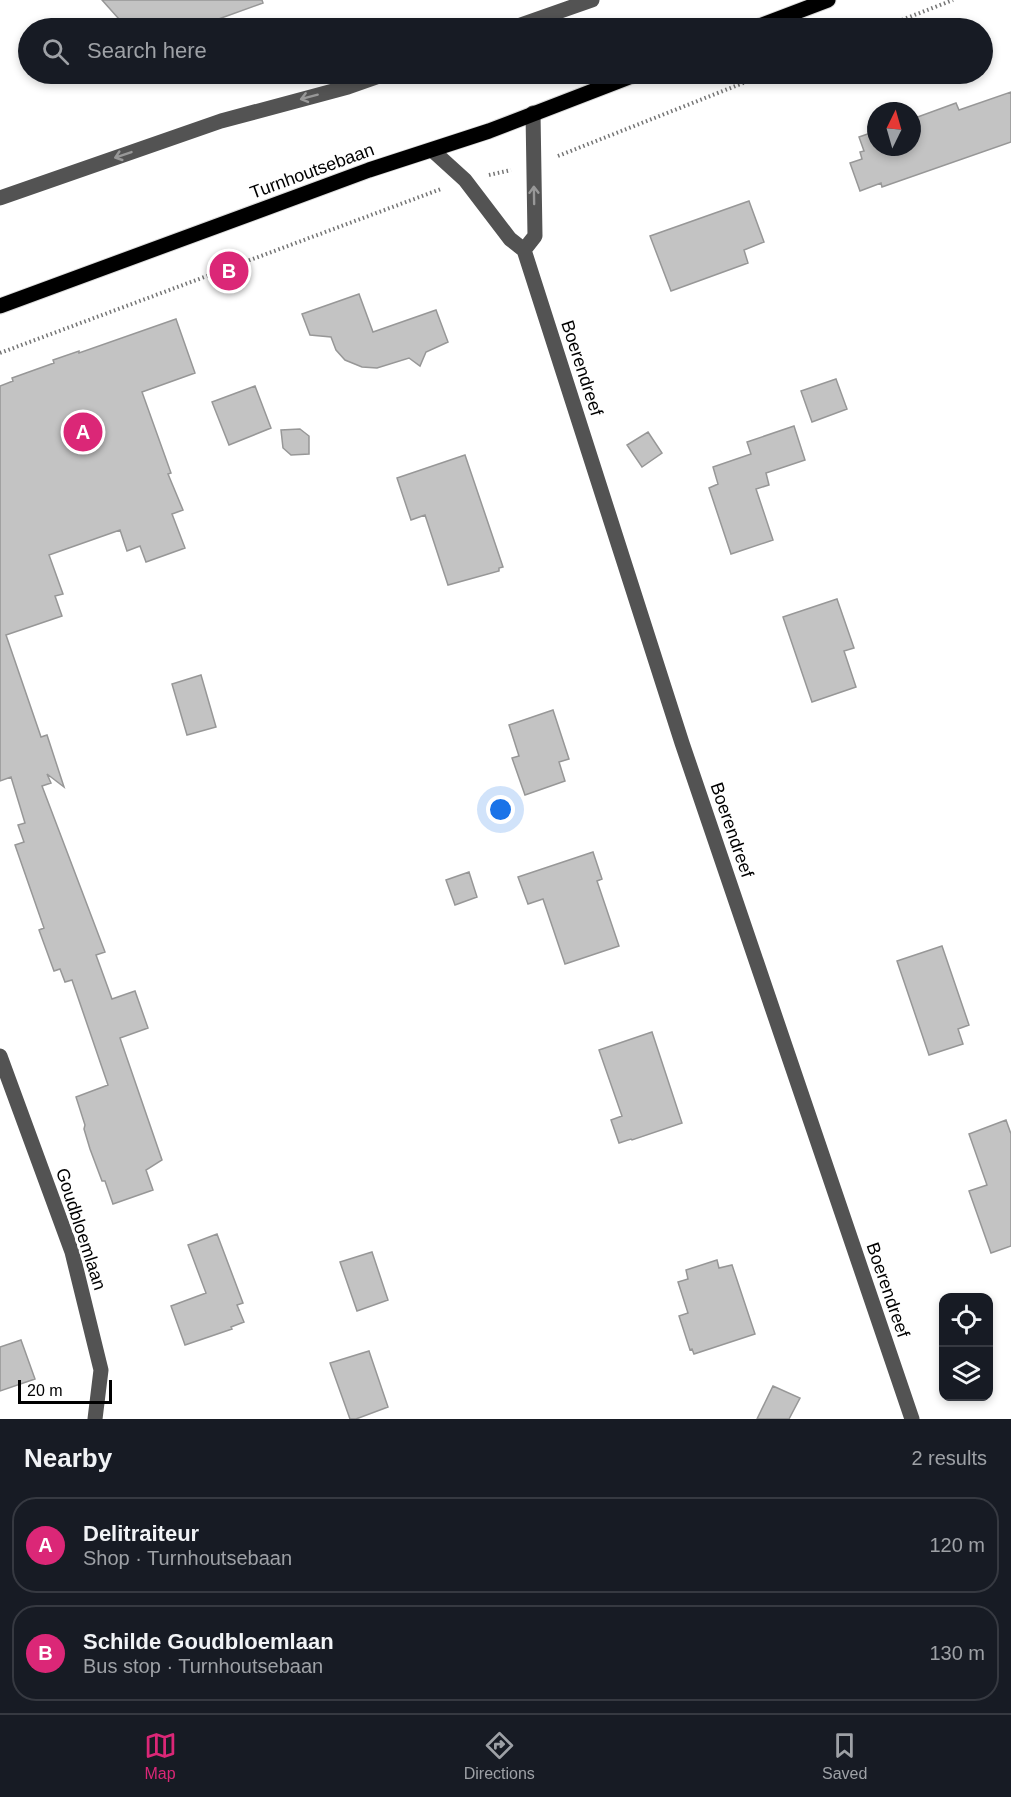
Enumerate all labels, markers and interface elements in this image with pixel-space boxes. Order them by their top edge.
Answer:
search box [18,18,993,84]
icon: search [39,35,72,68]
text: Search here [87,38,207,63]
one-way arrow [300,92,319,103]
north arrow [867,102,921,156]
street label: Turnhoutsebaan [247,139,377,203]
one-way arrow [114,151,133,162]
one-way arrow [528,185,540,205]
pin: B [210,248,248,294]
street label: Boerendreef [557,318,607,419]
pin: A [64,410,103,454]
street label: Boerendreef [706,780,758,881]
your location [486,795,515,824]
street label: Goudbloemlaan [52,1165,110,1293]
street label: Boerendreef [862,1240,914,1341]
map controls [939,1293,993,1401]
button: locate [939,1293,993,1347]
button: layers [939,1347,993,1401]
scale bar [18,1377,112,1404]
text: 20 m [27,1382,63,1399]
text: Nearby [24,1443,112,1473]
text: 2 results [911,1447,987,1469]
text: Delitraiteur [83,1521,199,1546]
text: A [38,1534,53,1556]
text: 120 m [929,1534,985,1556]
text: Shop · Turnhoutsebaan [83,1547,292,1569]
text: Schilde Goudbloemlaan [83,1629,334,1654]
text: B [38,1642,53,1664]
text: 130 m [929,1642,985,1664]
text: Bus stop · Turnhoutsebaan [83,1655,323,1677]
tab: Map [144,1729,177,1783]
tab: Directions [464,1729,535,1783]
tab: Saved [822,1729,867,1783]

